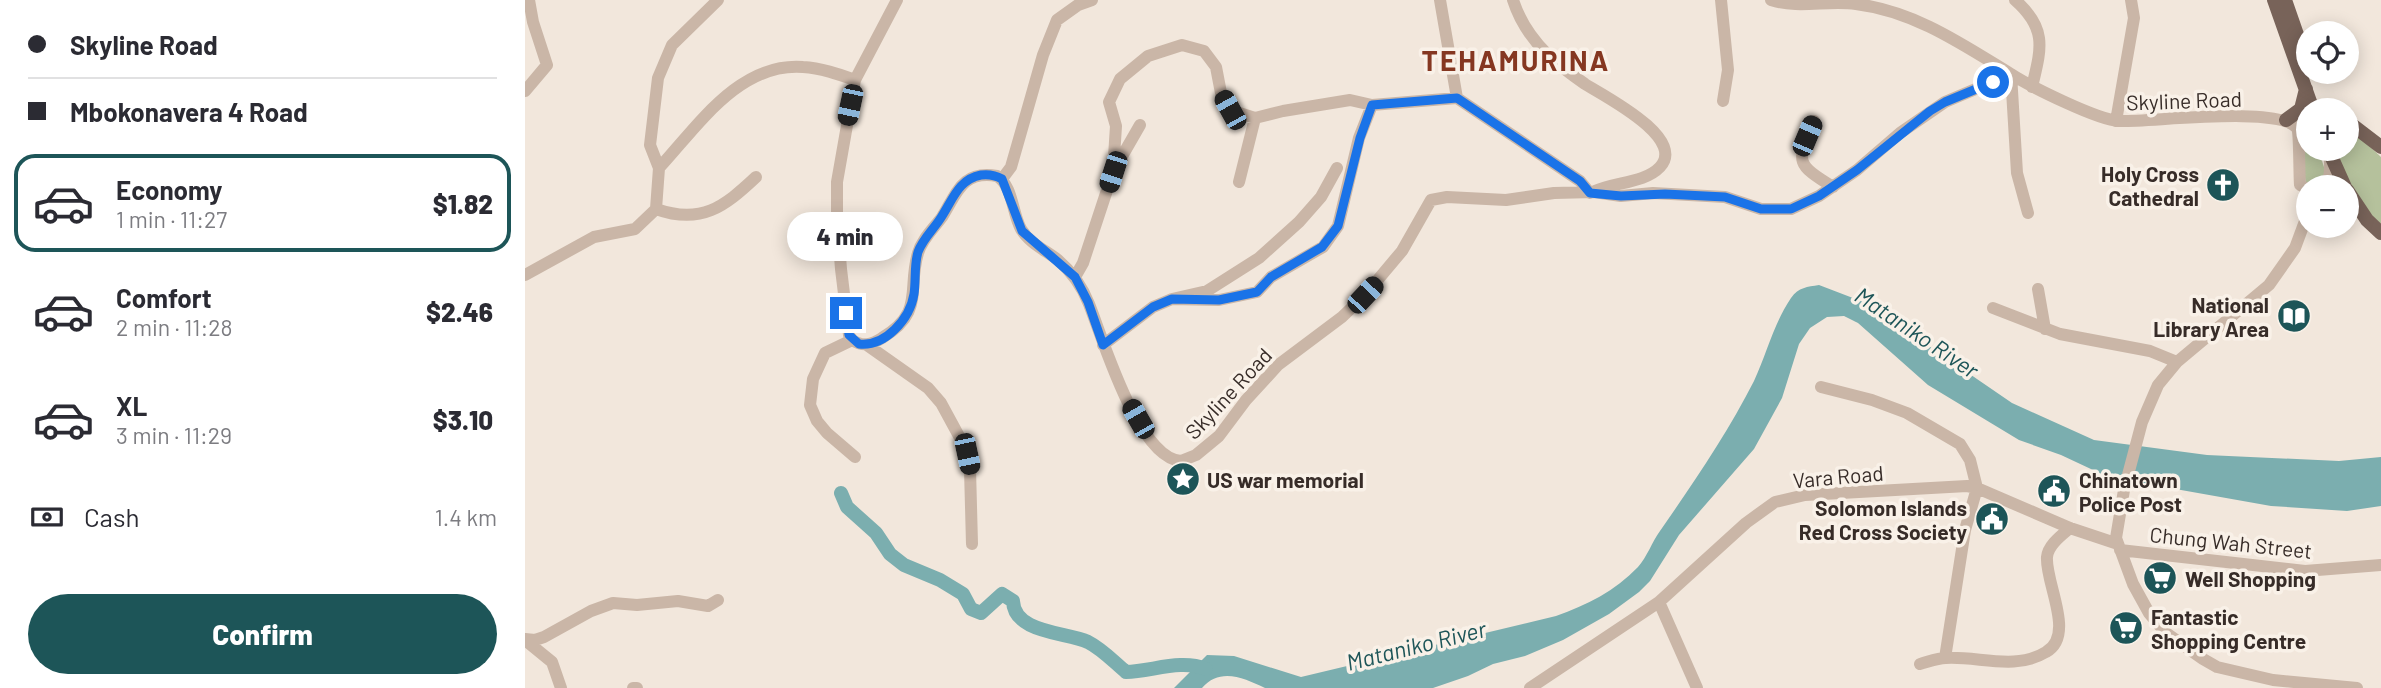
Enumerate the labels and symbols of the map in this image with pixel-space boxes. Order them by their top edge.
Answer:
district label: TEHAMURINA [1422,43,1610,77]
route start [1977,66,2009,98]
car [836,82,865,128]
street label: Skyline Road [2126,85,2242,115]
car [1211,87,1250,133]
car [1790,113,1825,159]
car [1097,149,1130,195]
place label: Holy Cross Cathedral [2101,161,2199,210]
church icon: Holy Cross Cathedral [2204,166,2242,204]
callout: 4 min [788,212,904,260]
car [1343,272,1388,318]
water label: Mataniko River [1850,280,1985,384]
place label: National Library Area [2153,292,2269,341]
route end [830,297,862,329]
library icon: National Library Area [2275,297,2313,335]
street label: Skyline Road [1179,342,1277,444]
car [1119,396,1158,442]
car [953,431,982,477]
place icon: US war memorial [1164,460,1202,498]
street label: Vara Road [1792,460,1884,492]
place label: US war memorial [1207,467,1364,492]
place label: Chinatown Police Post [2079,467,2182,516]
public building icon: Chinatown Police Post [2035,472,2073,510]
place label: Solomon Islands Red Cross Society [1799,495,1967,544]
public building icon: Solomon Islands Red Cross Society [1973,500,2011,538]
street label: Chung Wah Street [2149,521,2313,563]
supermarket icon: Well Shopping [2141,559,2179,597]
place label: Well Shopping [2185,566,2316,591]
place label: Fantastic Shopping Centre [2151,604,2306,653]
supermarket icon: Fantastic Shopping Centre [2107,609,2145,647]
water label: Mataniko River [1343,614,1490,676]

